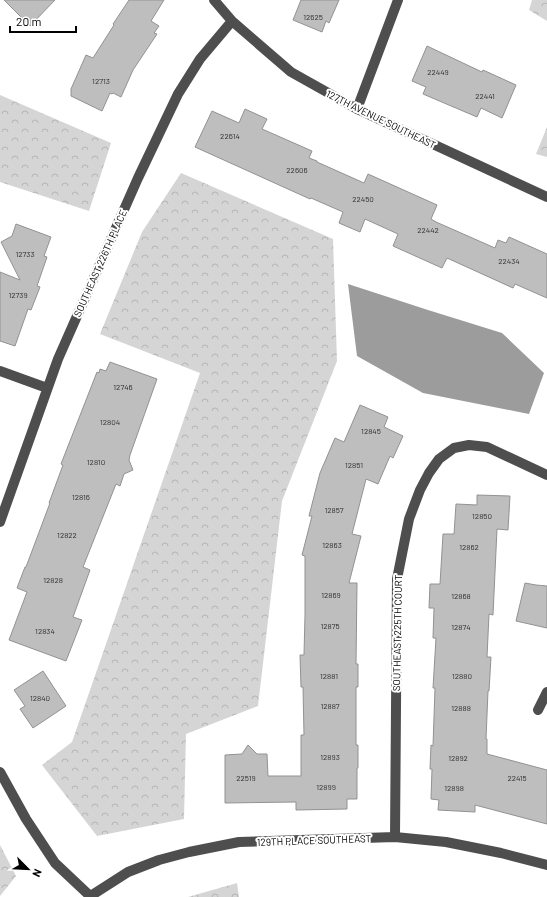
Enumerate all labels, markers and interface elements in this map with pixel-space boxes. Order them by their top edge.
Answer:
scale bar [10,8,76,34]
house number: 12625 [303,12,323,22]
text: 20 m [16,14,42,28]
house number: 22449 [427,67,449,77]
house number: 12713 [92,76,110,86]
street label: 127TH AVENUE SOUTHEAST [324,87,438,151]
house number: 22441 [475,91,495,101]
house number: 22614 [220,131,240,141]
house number: 22606 [286,165,308,175]
house number: 22450 [352,194,374,204]
street label: SOUTHEAST 226TH PLACE [71,208,129,318]
house number: 22442 [417,225,439,235]
house number: 12733 [15,249,35,259]
house number: 22434 [498,256,520,266]
house number: 12739 [8,290,28,300]
house number: 12746 [113,382,133,392]
house number: 12804 [100,417,120,427]
house number: 12845 [361,426,381,436]
house number: 12810 [87,457,105,467]
house number: 12851 [345,460,363,470]
house number: 12816 [72,492,90,502]
house number: 12857 [324,505,344,515]
house number: 12850 [472,511,492,521]
house number: 12822 [57,530,77,540]
house number: 12863 [322,540,342,550]
house number: 12862 [459,542,479,552]
street label: SOUTHEAST 225TH COURT [390,574,404,691]
house number: 12828 [43,575,63,585]
house number: 12869 [321,590,341,600]
house number: 12868 [451,591,471,601]
house number: 12875 [320,621,340,631]
house number: 12874 [451,622,471,632]
house number: 12834 [35,626,55,636]
house number: 12881 [320,671,338,681]
house number: 12880 [452,671,472,681]
house number: 12840 [30,693,50,703]
house number: 12887 [320,701,340,711]
house number: 12888 [451,703,471,713]
house number: 12893 [320,752,340,762]
house number: 12892 [448,753,468,763]
house number: 22519 [236,773,256,783]
house number: 22415 [507,773,527,783]
house number: 12899 [316,782,336,792]
house number: 12898 [444,783,464,793]
street label: 129TH PLACE SOUTHEAST [257,832,372,848]
north arrow [8,849,48,889]
text: N [30,867,45,879]

